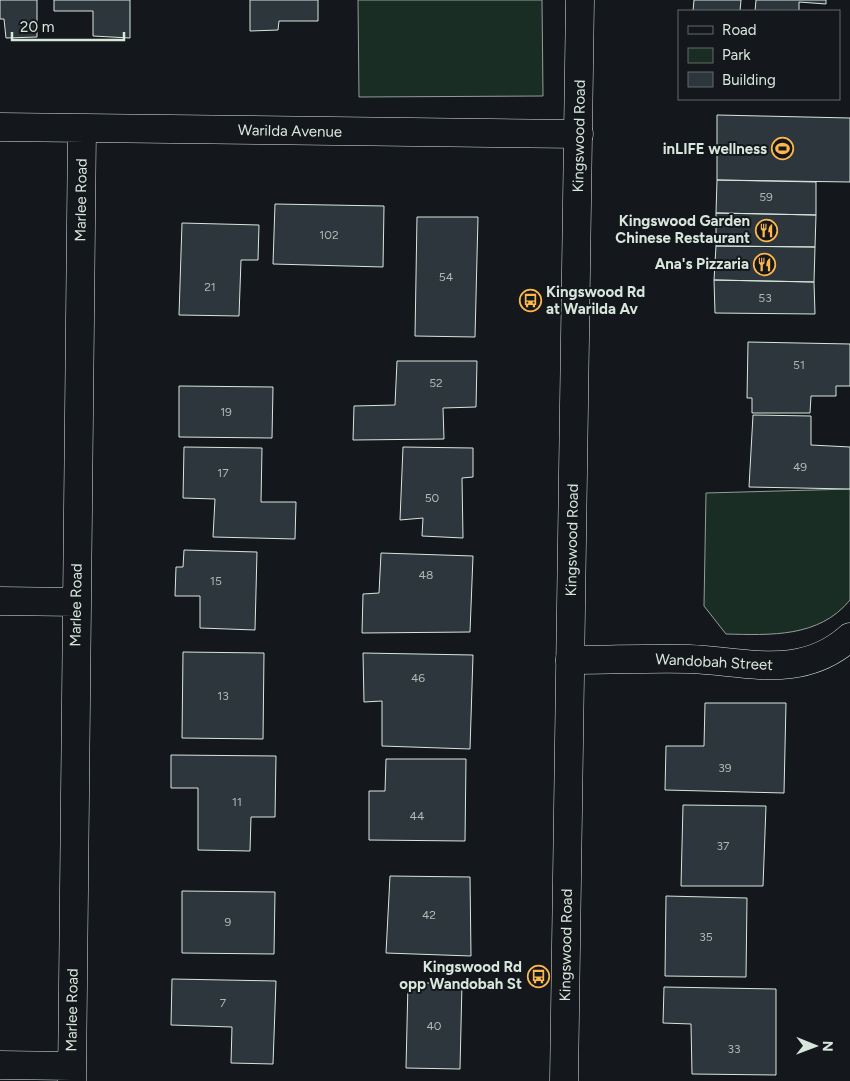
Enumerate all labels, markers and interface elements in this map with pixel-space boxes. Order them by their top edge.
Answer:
scale bar [12,10,125,42]
legend [678,10,840,100]
text: 20 m [20,18,54,36]
text: Road [722,21,757,39]
text: Park [722,46,751,64]
text: Building [722,71,776,89]
street label: Kingswood Road [569,79,589,193]
street label: Warilda Avenue [238,121,342,141]
sports icon: inLIFE wellness [771,137,795,161]
place label: inLIFE wellness [663,140,767,158]
street label: Marlee Road [71,158,91,242]
house number: 59 [759,190,773,204]
place label: Kingswood Garden Chinese Restaurant [615,212,750,247]
restaurant icon: Kingswood Garden Chinese Restaurant [754,218,778,242]
house number: 102 [319,228,339,242]
restaurant icon: Ana's Pizzaria [753,252,777,276]
place label: Ana's Pizzaria [655,255,749,273]
house number: 54 [439,270,454,284]
house number: 21 [204,280,216,294]
place label: Kingswood Rd at Warilda Av [546,283,645,318]
bus stop icon: Kingswood Rd at Warilda Av [518,289,542,313]
house number: 53 [758,291,772,305]
house number: 51 [793,358,805,372]
house number: 52 [429,376,443,390]
house number: 19 [220,405,232,419]
house number: 49 [793,460,807,474]
house number: 17 [217,466,229,480]
street label: Kingswood Road [562,483,582,597]
house number: 50 [425,491,440,505]
street label: Marlee Road [66,563,86,647]
house number: 48 [419,568,433,582]
house number: 15 [210,574,222,588]
street label: Wandobah Street [655,650,774,674]
house number: 46 [411,671,425,685]
house number: 13 [217,689,229,703]
house number: 39 [718,761,732,775]
house number: 11 [232,795,242,809]
house number: 44 [410,809,425,823]
house number: 37 [717,839,730,853]
street label: Kingswood Road [556,888,576,1002]
house number: 42 [422,908,436,922]
house number: 9 [225,915,232,929]
house number: 35 [699,930,713,944]
place label: Kingswood Rd opp Wandobah St [399,958,522,993]
bus stop icon: Kingswood Rd opp Wandobah St [526,964,550,988]
street label: Marlee Road [62,968,82,1052]
house number: 7 [220,996,227,1010]
house number: 40 [426,1019,442,1033]
north arrow [790,1021,840,1071]
text: N [819,1041,836,1052]
house number: 33 [727,1042,741,1056]

